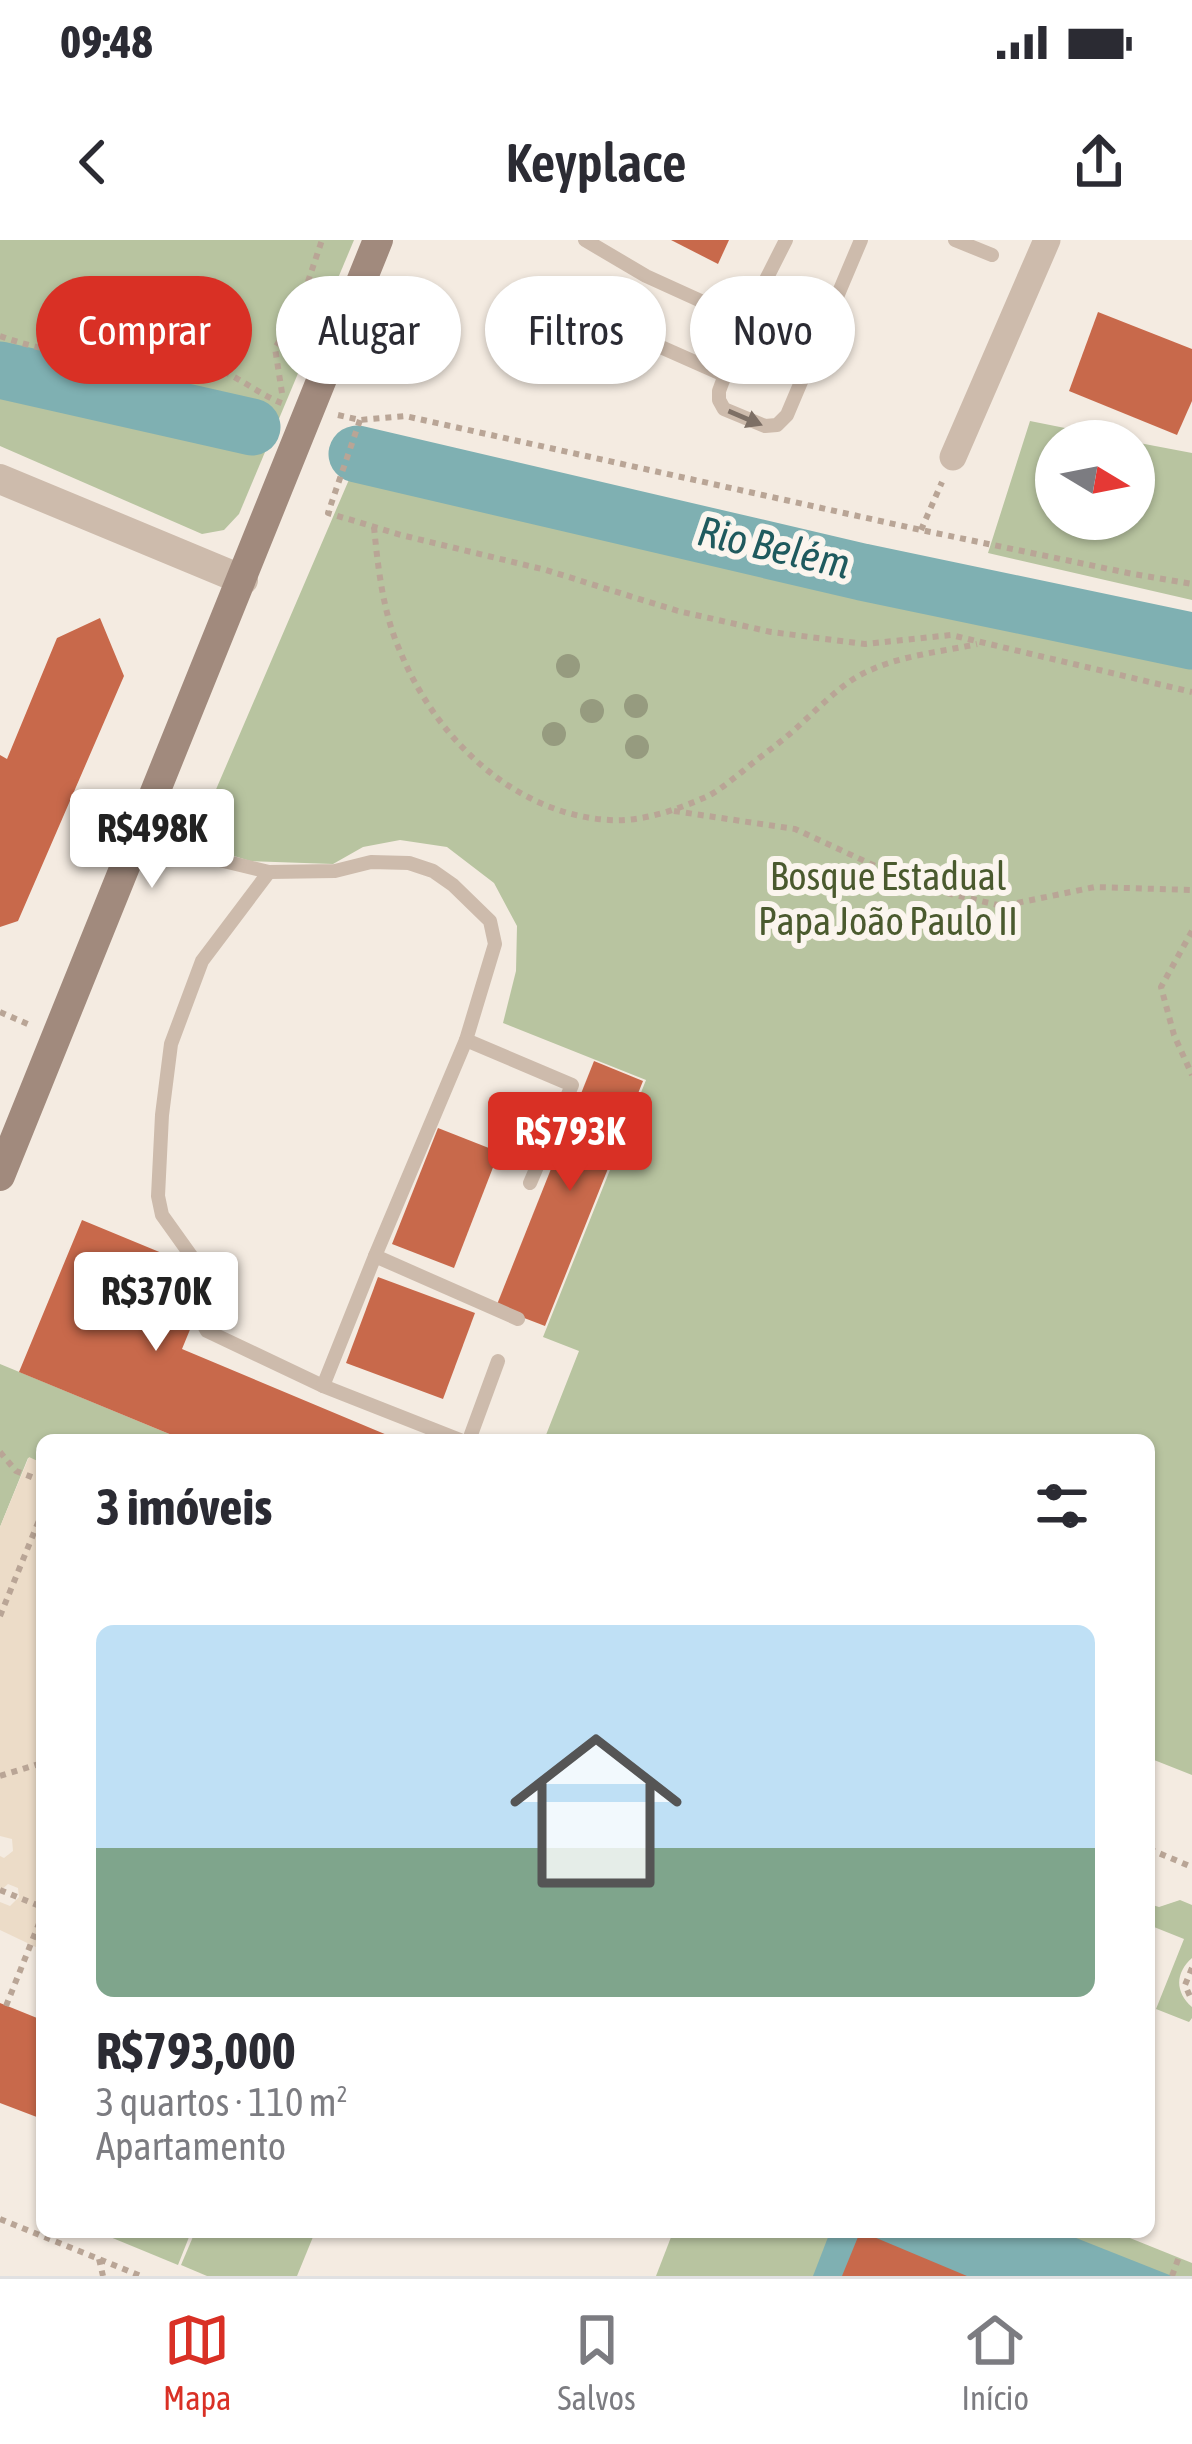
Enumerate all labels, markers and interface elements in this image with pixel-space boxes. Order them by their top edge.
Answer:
text: 09:48 [60,16,153,68]
icon: back [60,129,126,195]
icon: share [1066,129,1132,195]
text: Keyplace [505,132,687,193]
chip: Comprar [36,276,252,384]
chip: Alugar [276,276,461,384]
chip: Filtros [485,276,666,384]
chip: Novo [690,276,855,384]
one-way arrow [727,409,763,428]
north arrow [1035,420,1155,540]
map controls [1035,420,1155,540]
water label: Rio Belém [693,506,855,588]
pin: R$498K [54,789,250,891]
text: R$498K [97,806,207,850]
park label: Bosque Estadual Papa João Paulo II [758,854,1018,943]
pin: R$793K [472,1092,668,1194]
text: R$793K [515,1109,625,1153]
pin: R$370K [58,1252,254,1354]
text: R$370K [101,1269,211,1313]
icon: filters [1029,1473,1095,1539]
text: 3 imóveis [96,1477,272,1536]
icon: home [488,1703,704,1919]
text: R$793,000 [96,2021,296,2080]
text: 3 quartos · 110 m² [96,2080,348,2124]
text: Apartamento [96,2124,286,2168]
tab: Mapa [163,2307,231,2417]
tab: Salvos [558,2307,636,2417]
tab: Início [962,2307,1029,2417]

